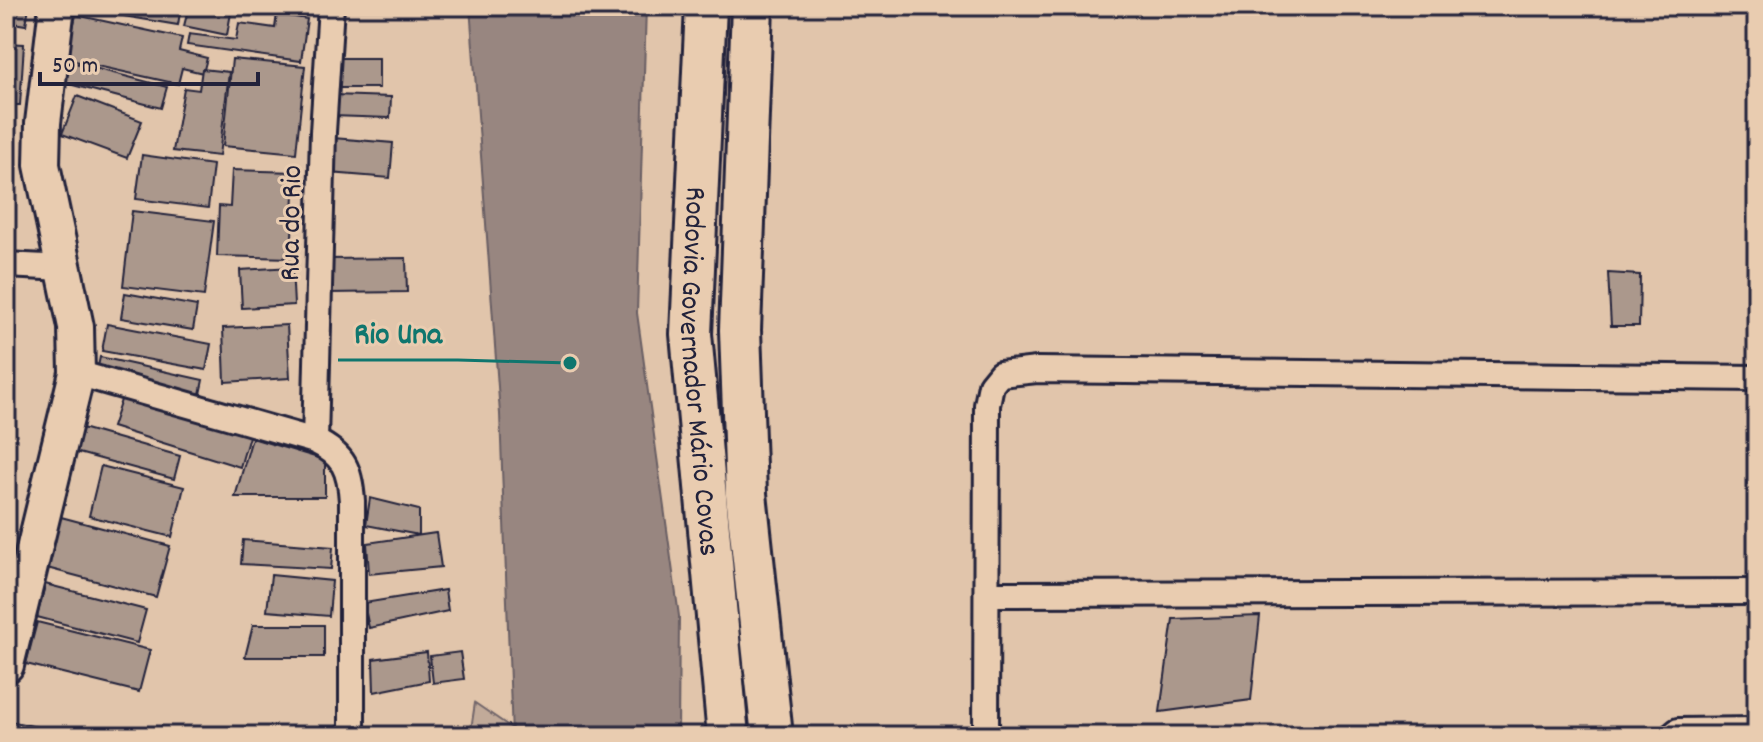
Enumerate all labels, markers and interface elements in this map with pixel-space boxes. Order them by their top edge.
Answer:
scale bar [40,36,258,86]
text: 50 m [52,50,98,84]
street label: Rua do Rio [271,165,316,282]
street label: Rodovia Governador Mário Covas [665,186,728,558]
callout: Rio Una [338,304,458,360]
text: Rio Una [354,314,443,360]

